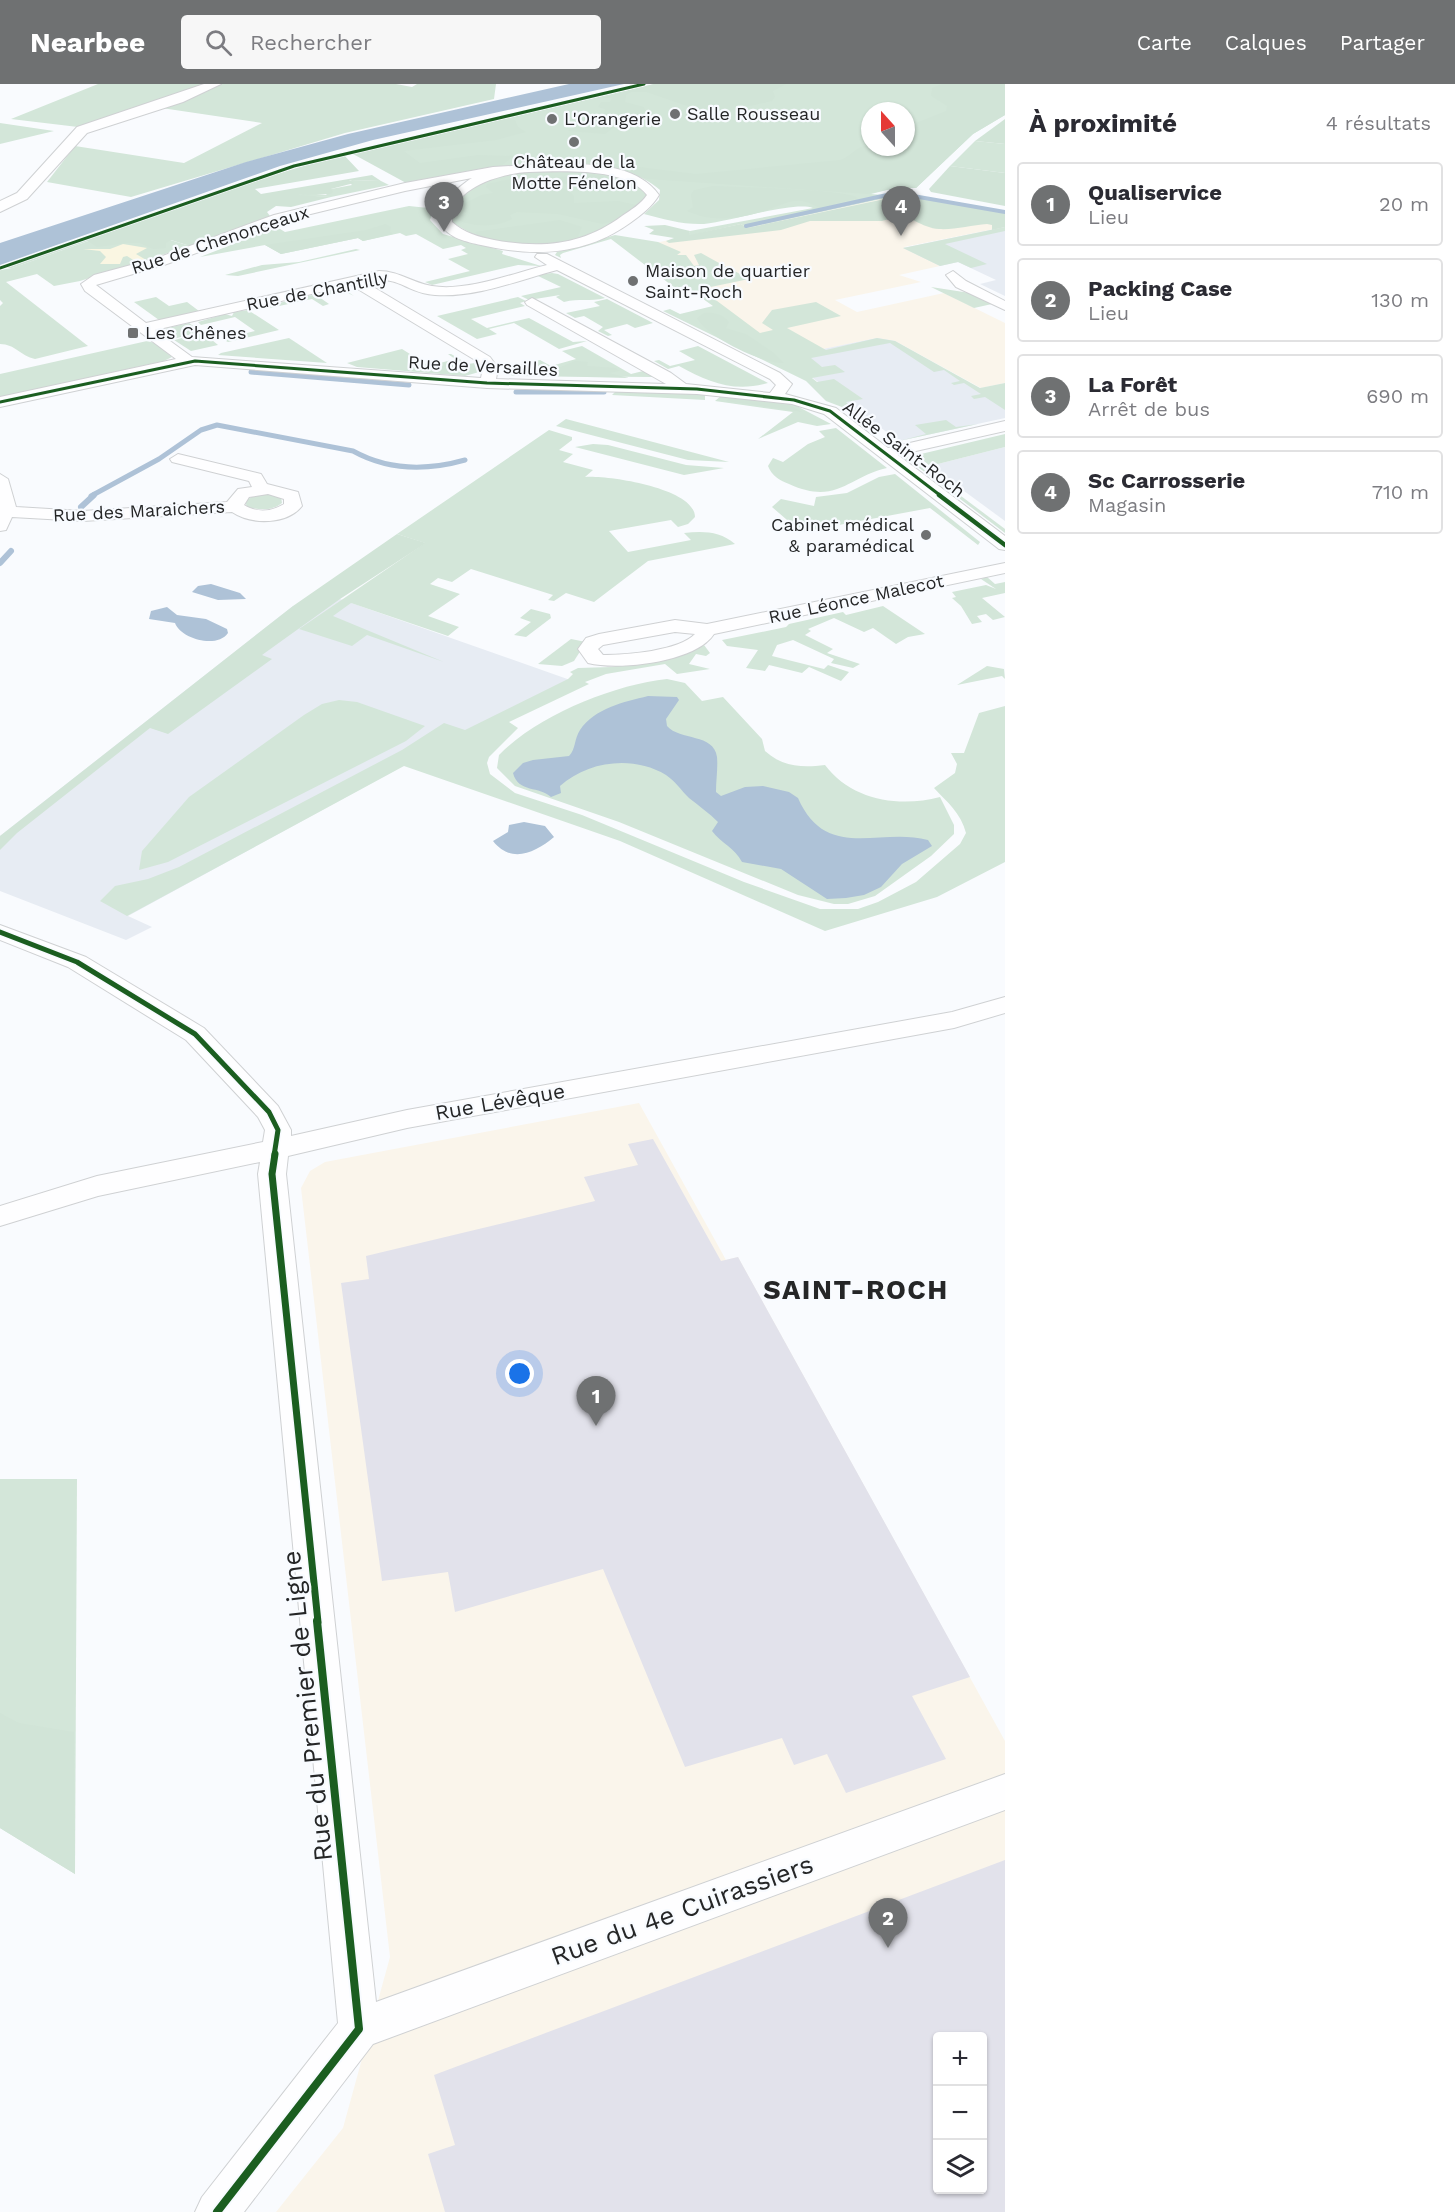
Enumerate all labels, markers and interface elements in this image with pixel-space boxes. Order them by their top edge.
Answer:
search box [181,15,601,69]
text: Nearbee [30,26,145,59]
icon: search [202,26,235,59]
text: Rechercher [250,30,372,55]
text: Carte [1137,30,1192,55]
text: Calques [1225,30,1307,55]
text: Partager [1340,30,1425,55]
north arrow [861,102,915,156]
place label: Salle Rousseau [687,103,820,124]
marker: Salle Rousseau [668,107,682,121]
place label: L'Orangerie [564,108,661,129]
text: À proximité [1029,108,1177,138]
text: 4 résultats [1326,111,1431,135]
marker: L'Orangerie [545,112,559,126]
marker: Château de la Motte Fénelon [567,135,581,149]
place label: Château de la Motte Fénelon [511,151,637,193]
text: Qualiservice [1088,180,1222,205]
pin: 3 [424,182,464,232]
pin: 4 [882,186,920,236]
text: 1 [1046,192,1055,216]
text: 20 m [1379,192,1429,216]
street label: Rue de Chenonceaux [128,201,311,278]
text: Lieu [1088,205,1129,229]
place label: Maison de quartier Saint-Roch [645,260,810,302]
street label: Rue de Chantilly [244,266,390,315]
marker: Maison de quartier Saint-Roch [626,274,640,288]
text: Packing Case [1088,276,1232,301]
text: 2 [1045,288,1056,312]
text: 130 m [1371,288,1429,312]
text: Lieu [1088,301,1129,325]
place label: Les Chênes [145,322,246,343]
marker: Les Chênes [126,326,140,340]
street label: Rue de Versailles [408,351,559,380]
text: La Forêt [1088,372,1177,397]
text: 3 [1045,384,1056,408]
text: 690 m [1366,384,1429,408]
street label: Allée Saint-Roch [839,396,969,501]
text: Arrêt de bus [1088,397,1210,421]
text: Sc Carrosserie [1088,468,1245,493]
text: 4 [1044,480,1057,504]
text: 710 m [1372,480,1429,504]
text: Magasin [1088,493,1166,517]
street label: Rue des Maraichers [52,496,226,525]
place label: Cabinet médical & paramédical [771,514,914,556]
marker: Cabinet médical & paramédical [919,528,933,542]
street label: Rue Léonce Malecot [766,570,946,627]
street label: Rue Lévêque [433,1078,567,1125]
district label: SAINT-ROCH [763,1274,949,1306]
your location [505,1359,534,1388]
pin: 1 [576,1376,616,1426]
street label: Rue du Premier de Ligne [276,1549,338,1863]
street label: Rue du 4e Cuirassiers [547,1849,817,1971]
pin: 2 [868,1898,908,1948]
map controls [933,2032,987,2194]
button: + [933,2032,987,2086]
button: − [933,2086,987,2140]
button: layers [933,2140,987,2194]

